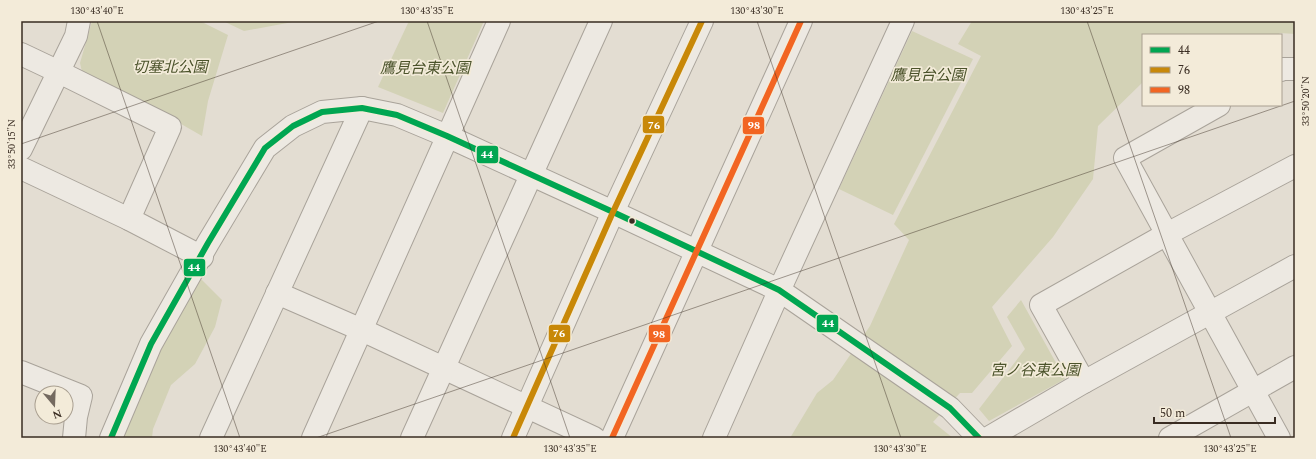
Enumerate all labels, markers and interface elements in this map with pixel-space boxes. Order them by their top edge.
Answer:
text: 130°43'40"E [70,3,124,19]
text: 130°43'35"E [400,3,454,19]
text: 130°43'30"E [730,3,784,19]
text: 130°43'25"E [1060,3,1114,19]
legend [1142,34,1282,106]
text: 44 [1178,41,1190,60]
park label: 切塞北公園 [132,56,209,79]
park label: 鷹見台東公園 [380,57,472,80]
text: 76 [1178,61,1190,80]
park label: 鷹見台公園 [890,64,967,87]
text: 33°50'20"N [1298,76,1314,126]
text: 98 [1178,81,1190,100]
line badge: 76 [642,115,665,134]
line badge: 98 [742,116,765,135]
text: 76 [648,117,660,134]
text: 98 [748,117,760,134]
text: 33°50'15"N [4,119,20,169]
line badge: 44 [476,145,499,164]
text: 44 [481,146,494,163]
unlabelled marker [627,216,637,226]
line badge: 44 [183,258,206,277]
text: 44 [188,259,201,276]
line badge: 44 [816,314,839,333]
text: 44 [822,315,835,332]
line badge: 76 [548,324,571,343]
line badge: 98 [648,324,671,343]
text: 76 [553,325,565,342]
text: 98 [653,326,665,343]
park label: 宮ノ谷東公園 [990,359,1082,382]
north arrow [34,385,74,425]
scale bar [1154,399,1275,425]
text: N [50,404,64,423]
text: 50 m [1160,404,1185,423]
text: 130°43'40"E [213,441,267,457]
text: 130°43'35"E [543,441,597,457]
text: 130°43'30"E [873,441,927,457]
text: 130°43'25"E [1203,441,1257,457]

